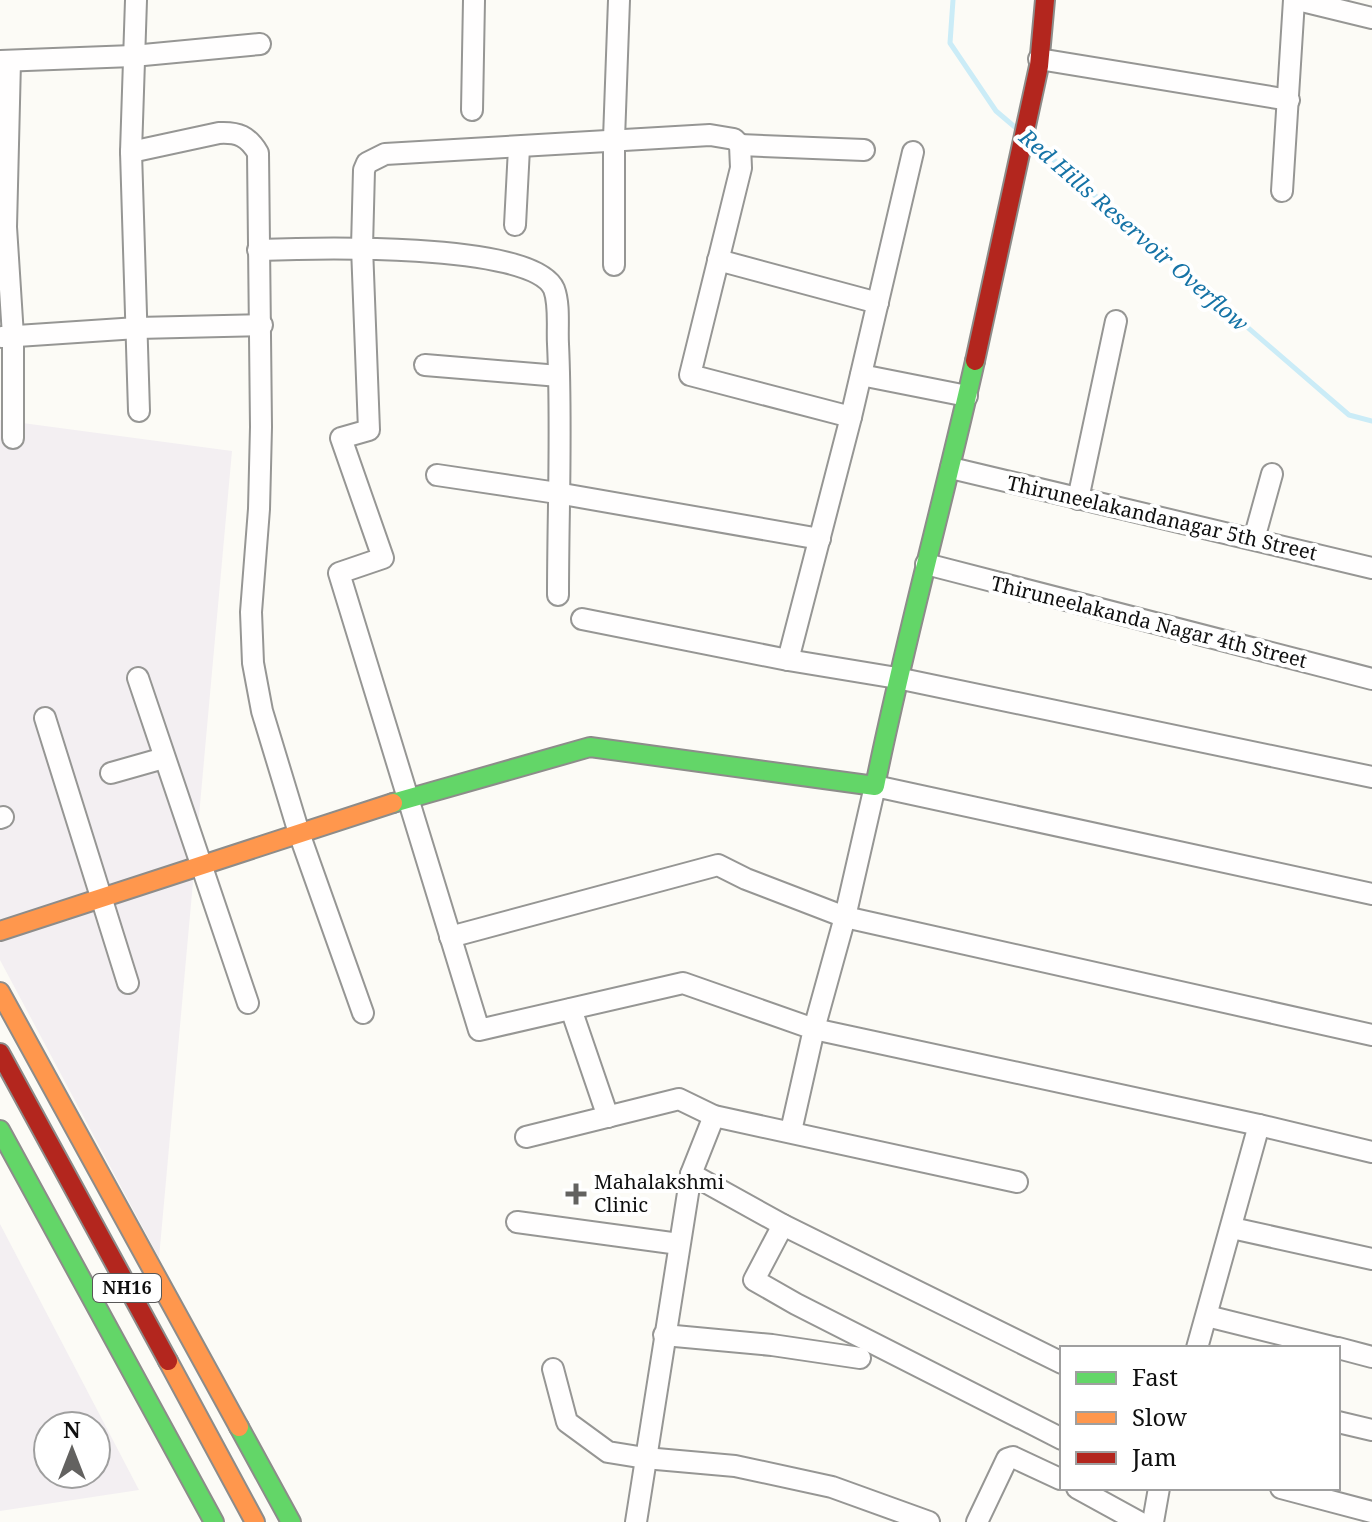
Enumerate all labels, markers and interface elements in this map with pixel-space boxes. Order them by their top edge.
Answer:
water label: Red Hills Reservoir Overflow [1013,121,1256,337]
street label: Thiruneelakandanagar 5th Street [1004,469,1320,566]
street label: Thiruneelakanda Nagar 4th Street [988,569,1310,674]
place label: Mahalakshmi Clinic [594,1168,725,1218]
marker: Mahalakshmi Clinic [565,1183,587,1205]
road number: NH16 [93,1274,161,1302]
legend [1060,1346,1340,1490]
text: Fast [1132,1360,1178,1393]
text: Slow [1132,1400,1187,1433]
north arrow [32,1410,112,1490]
text: N [63,1414,81,1444]
text: Jam [1131,1440,1177,1473]

